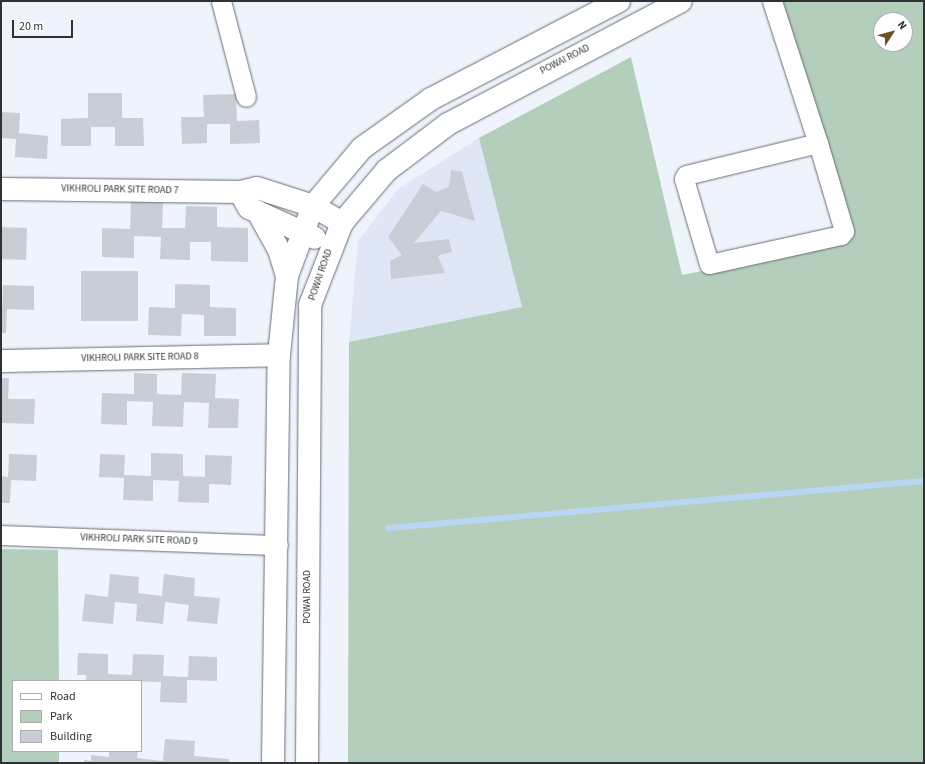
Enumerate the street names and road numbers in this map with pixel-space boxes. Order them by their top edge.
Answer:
street label: POWAI ROAD [538,42,592,78]
street label: VIKHROLI PARK SITE ROAD 7 [61,183,179,197]
street label: POWAI ROAD [307,248,335,302]
street label: VIKHROLI PARK SITE ROAD 8 [81,351,199,365]
street label: VIKHROLI PARK SITE ROAD 9 [80,532,198,548]
street label: POWAI ROAD [302,570,314,624]

